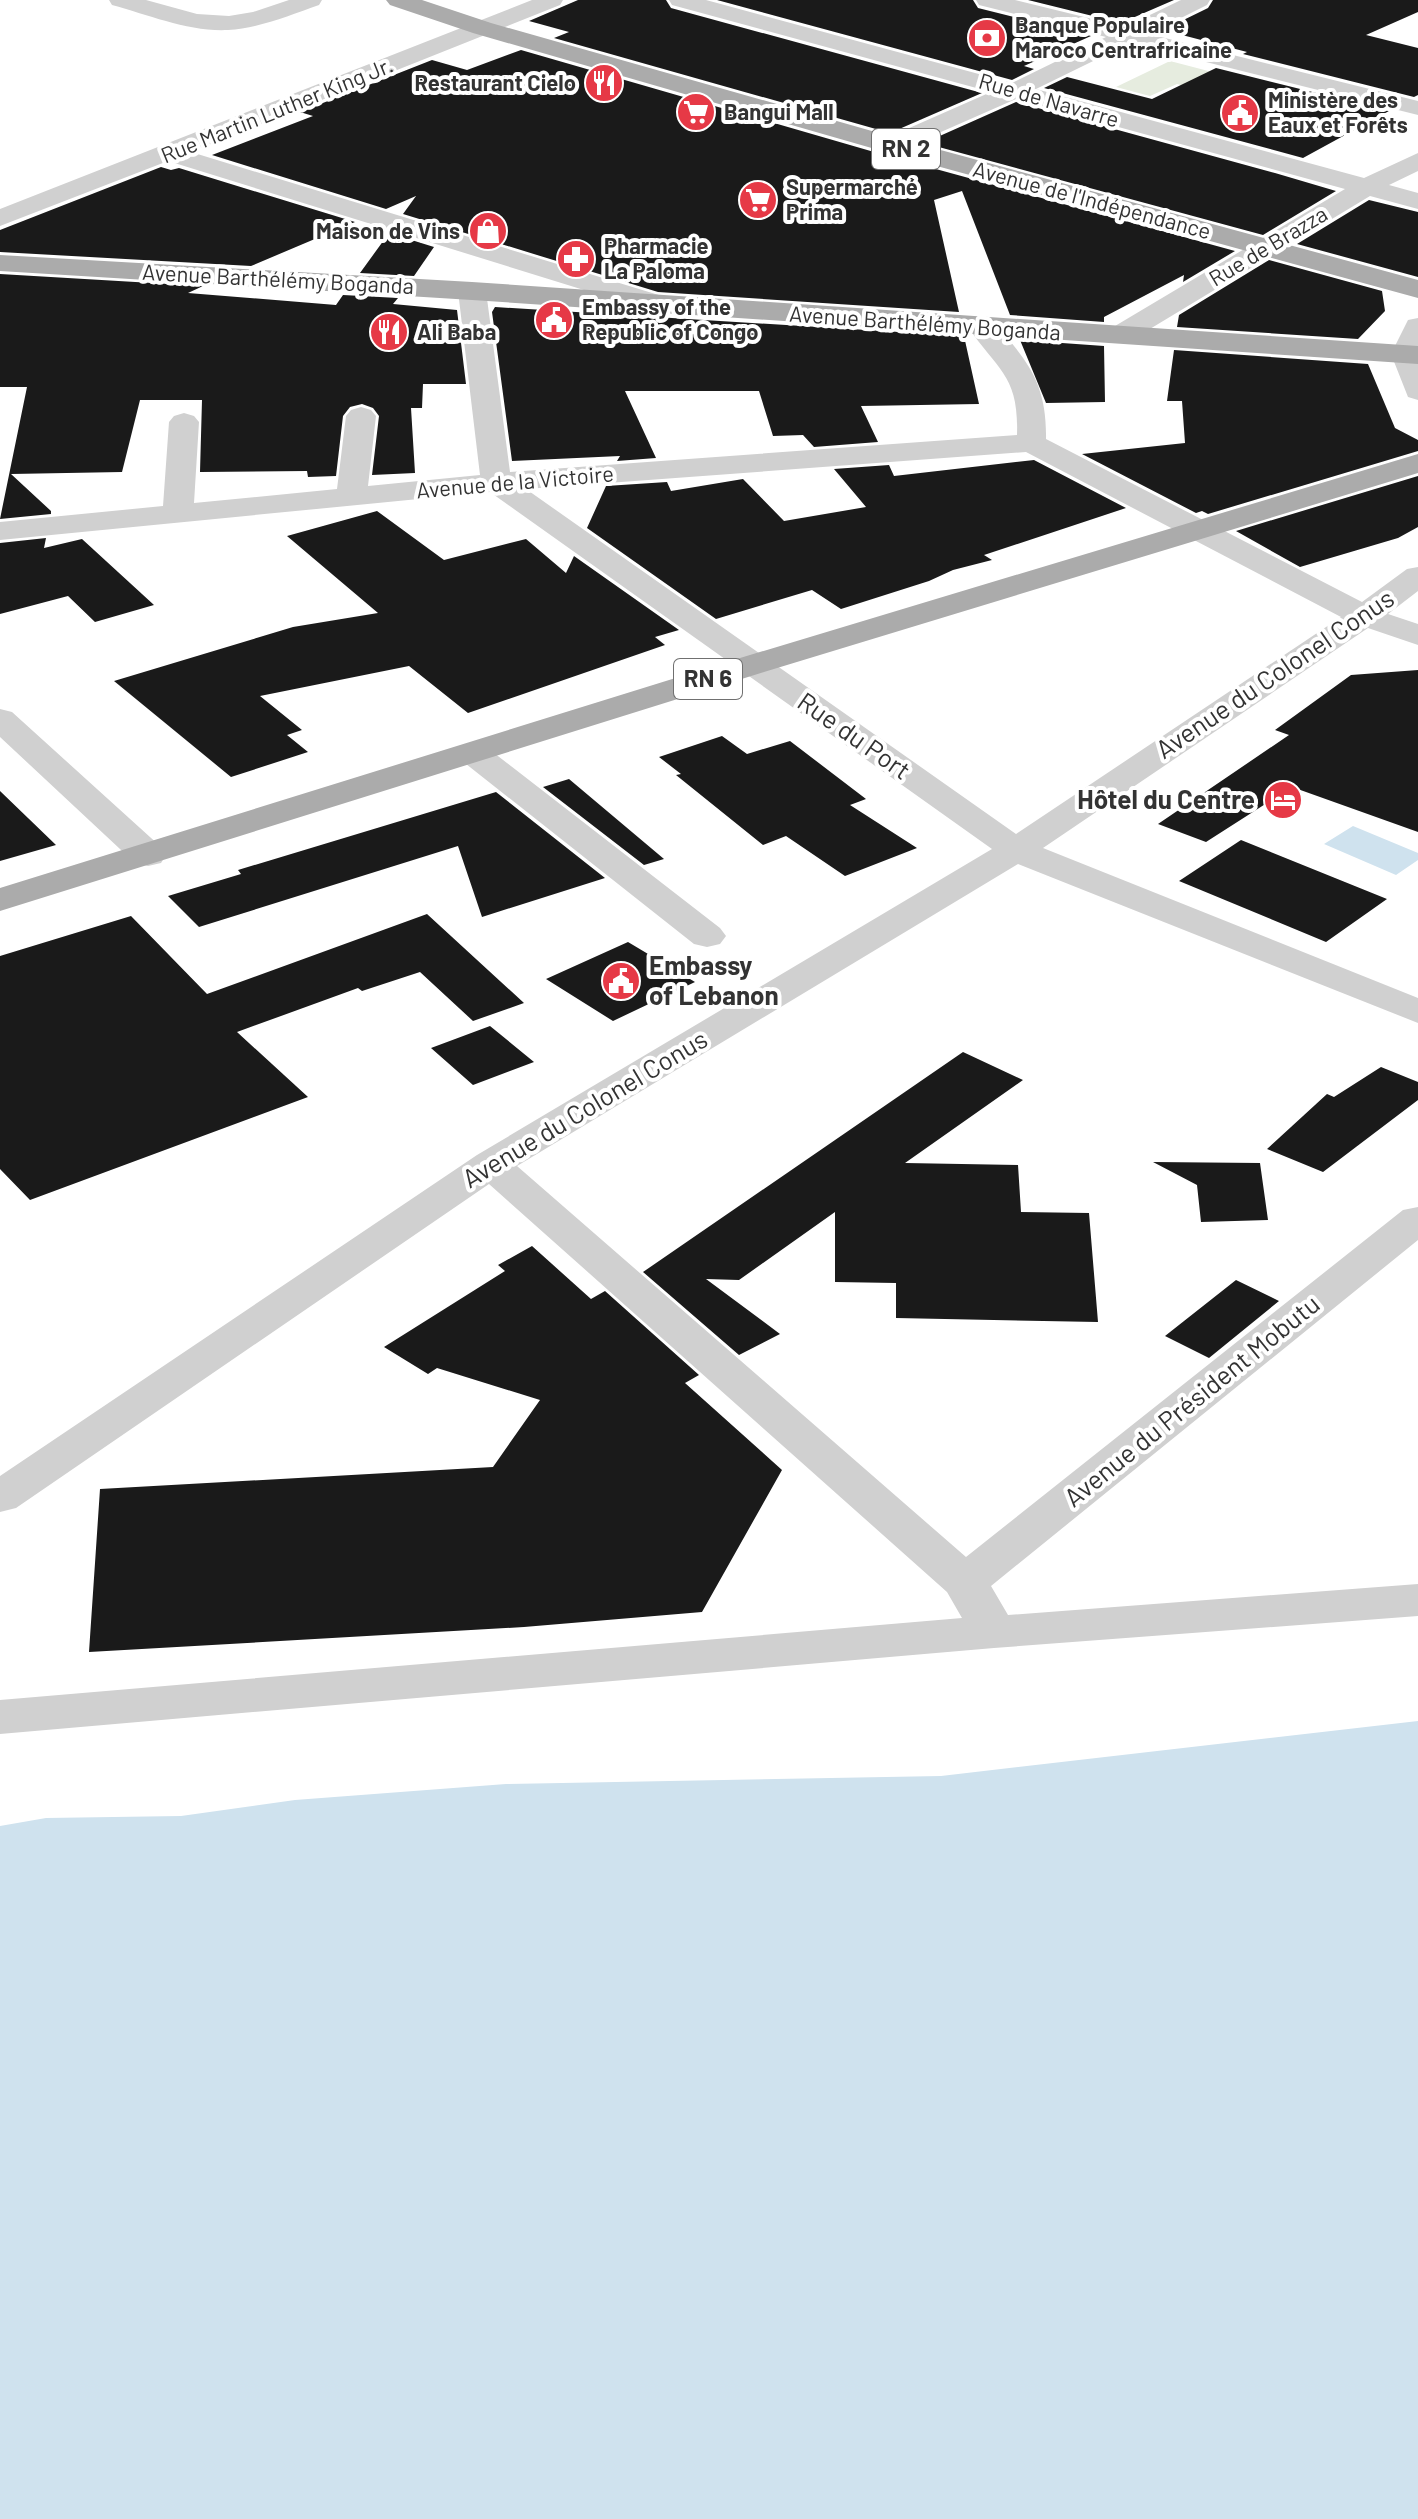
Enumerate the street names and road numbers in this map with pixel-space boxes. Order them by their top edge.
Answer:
street label: Rue Martin Luther King Jr. [157,51,396,168]
street label: Rue de Navarre [976,67,1122,131]
road number: RN 2 [872,129,940,169]
street label: Avenue de l'Indépendance [971,155,1214,243]
street label: Rue de Brazza [1204,200,1331,291]
street label: Avenue Barthélémy Boganda [142,258,415,298]
street label: Avenue Barthélémy Boganda [788,300,1062,344]
street label: Avenue de la Victoire [415,459,615,503]
street label: Avenue du Colonel Conus [1149,581,1399,764]
road number: RN 6 [674,659,742,699]
street label: Rue du Port [792,685,917,785]
street label: Avenue du Colonel Conus [456,1022,712,1193]
street label: Avenue du Président Mobutu [1057,1287,1325,1512]

